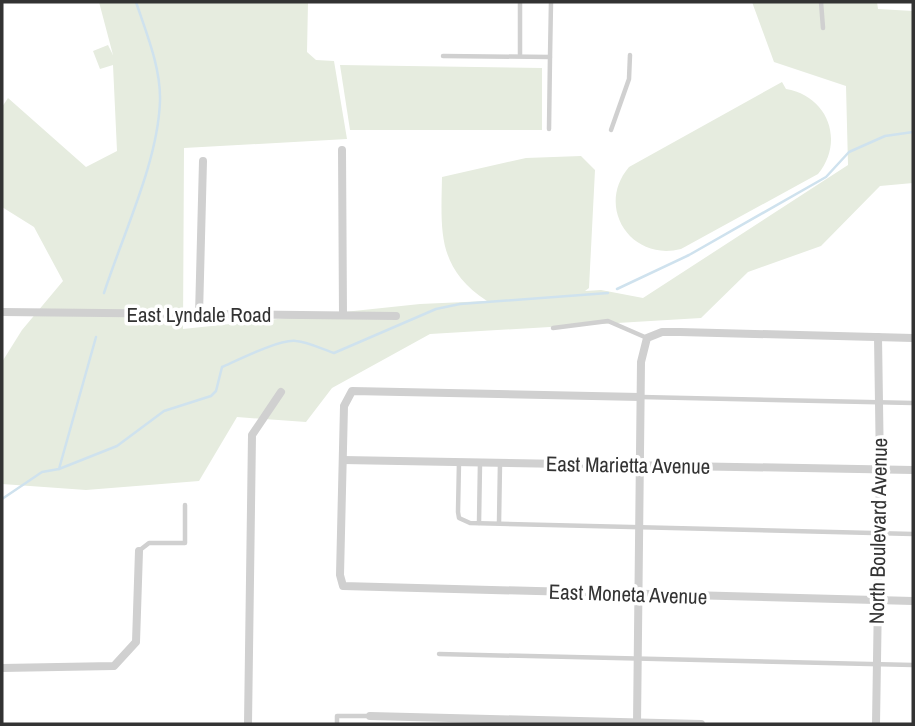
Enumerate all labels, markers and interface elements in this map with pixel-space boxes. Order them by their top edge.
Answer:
street label: East Lyndale Road [127,300,271,329]
street label: North Boulevard Avenue [862,438,894,624]
street label: East Marietta Avenue [546,449,710,481]
street label: East Moneta Avenue [548,577,708,611]

